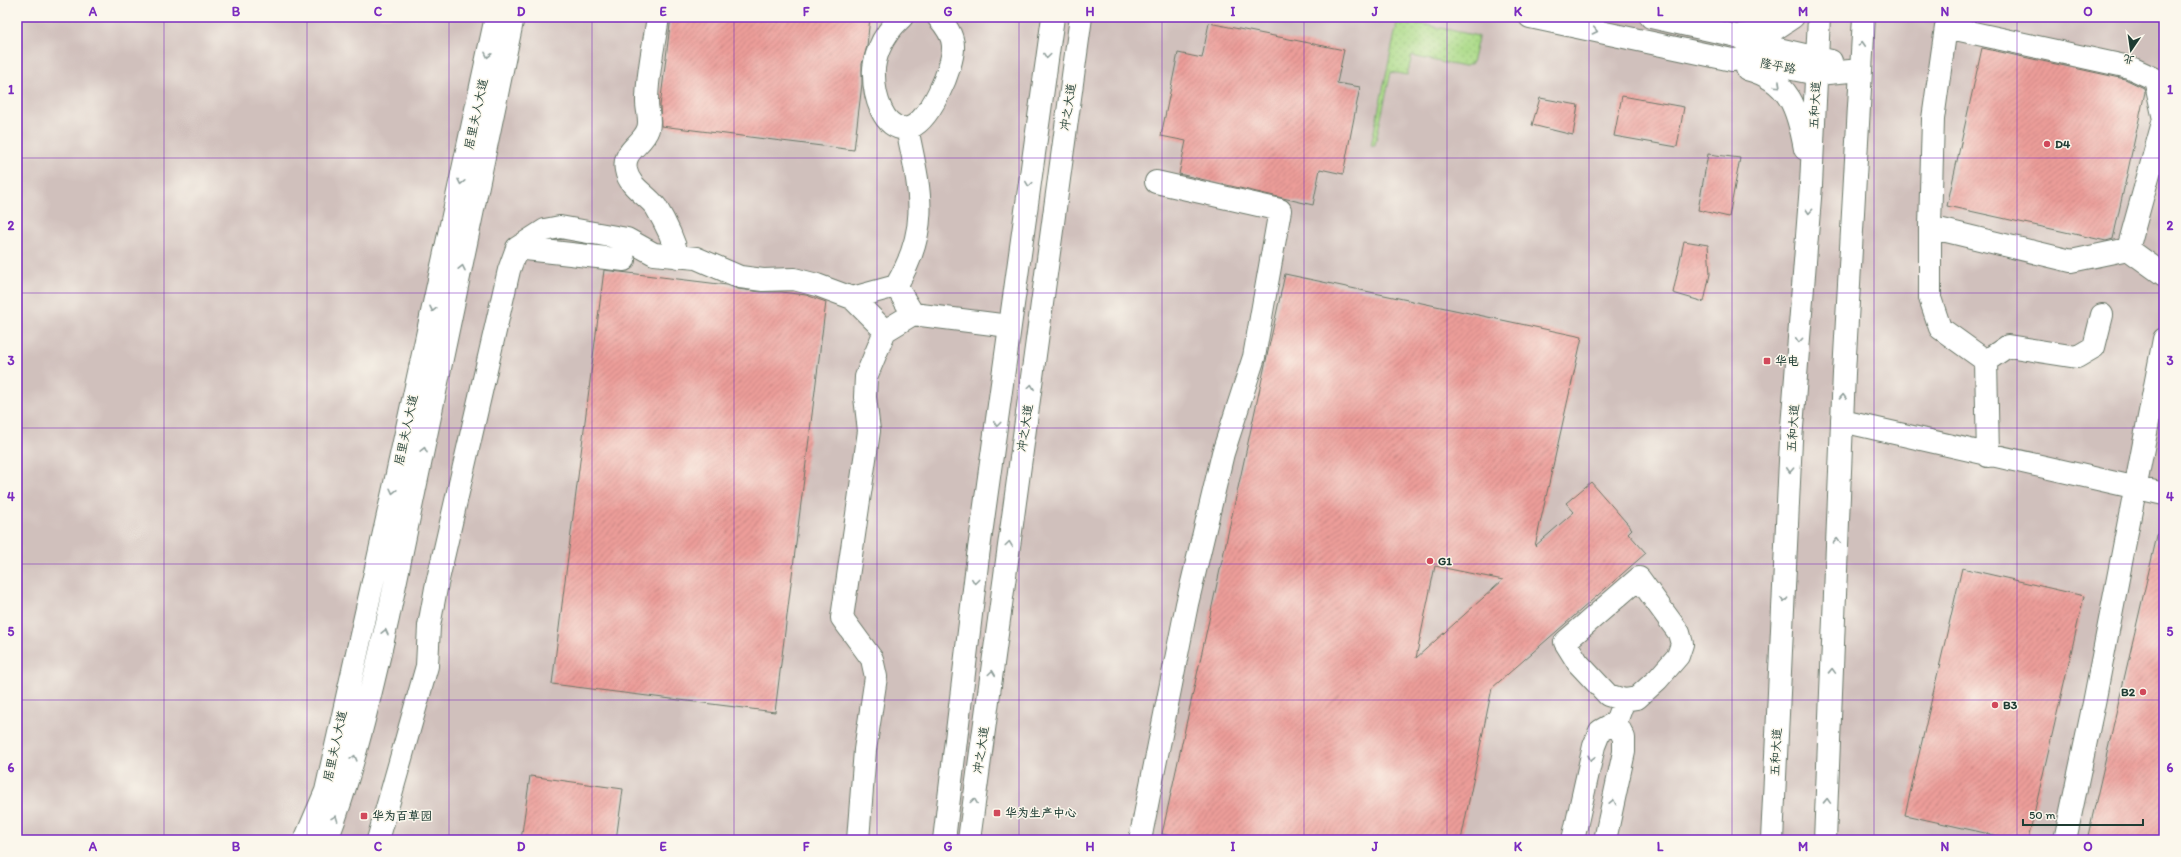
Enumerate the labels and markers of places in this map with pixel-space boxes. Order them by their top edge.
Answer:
place label: D4 [2055,137,2071,151]
marker: D4 [2042,139,2052,149]
place label: 华电 [1775,354,1799,368]
marker: 华电 [1762,356,1772,366]
place label: G1 [1438,554,1452,568]
marker: G1 [1425,556,1435,566]
place label: B2 [2121,685,2136,699]
marker: B2 [2138,687,2148,697]
place label: B3 [2003,698,2018,712]
marker: B3 [1990,700,2000,710]
place label: 华为生产中心 [1005,806,1077,820]
marker: 华为生产中心 [992,808,1002,818]
place label: 华为百草园 [372,809,432,823]
marker: 华为百草园 [359,811,369,821]

